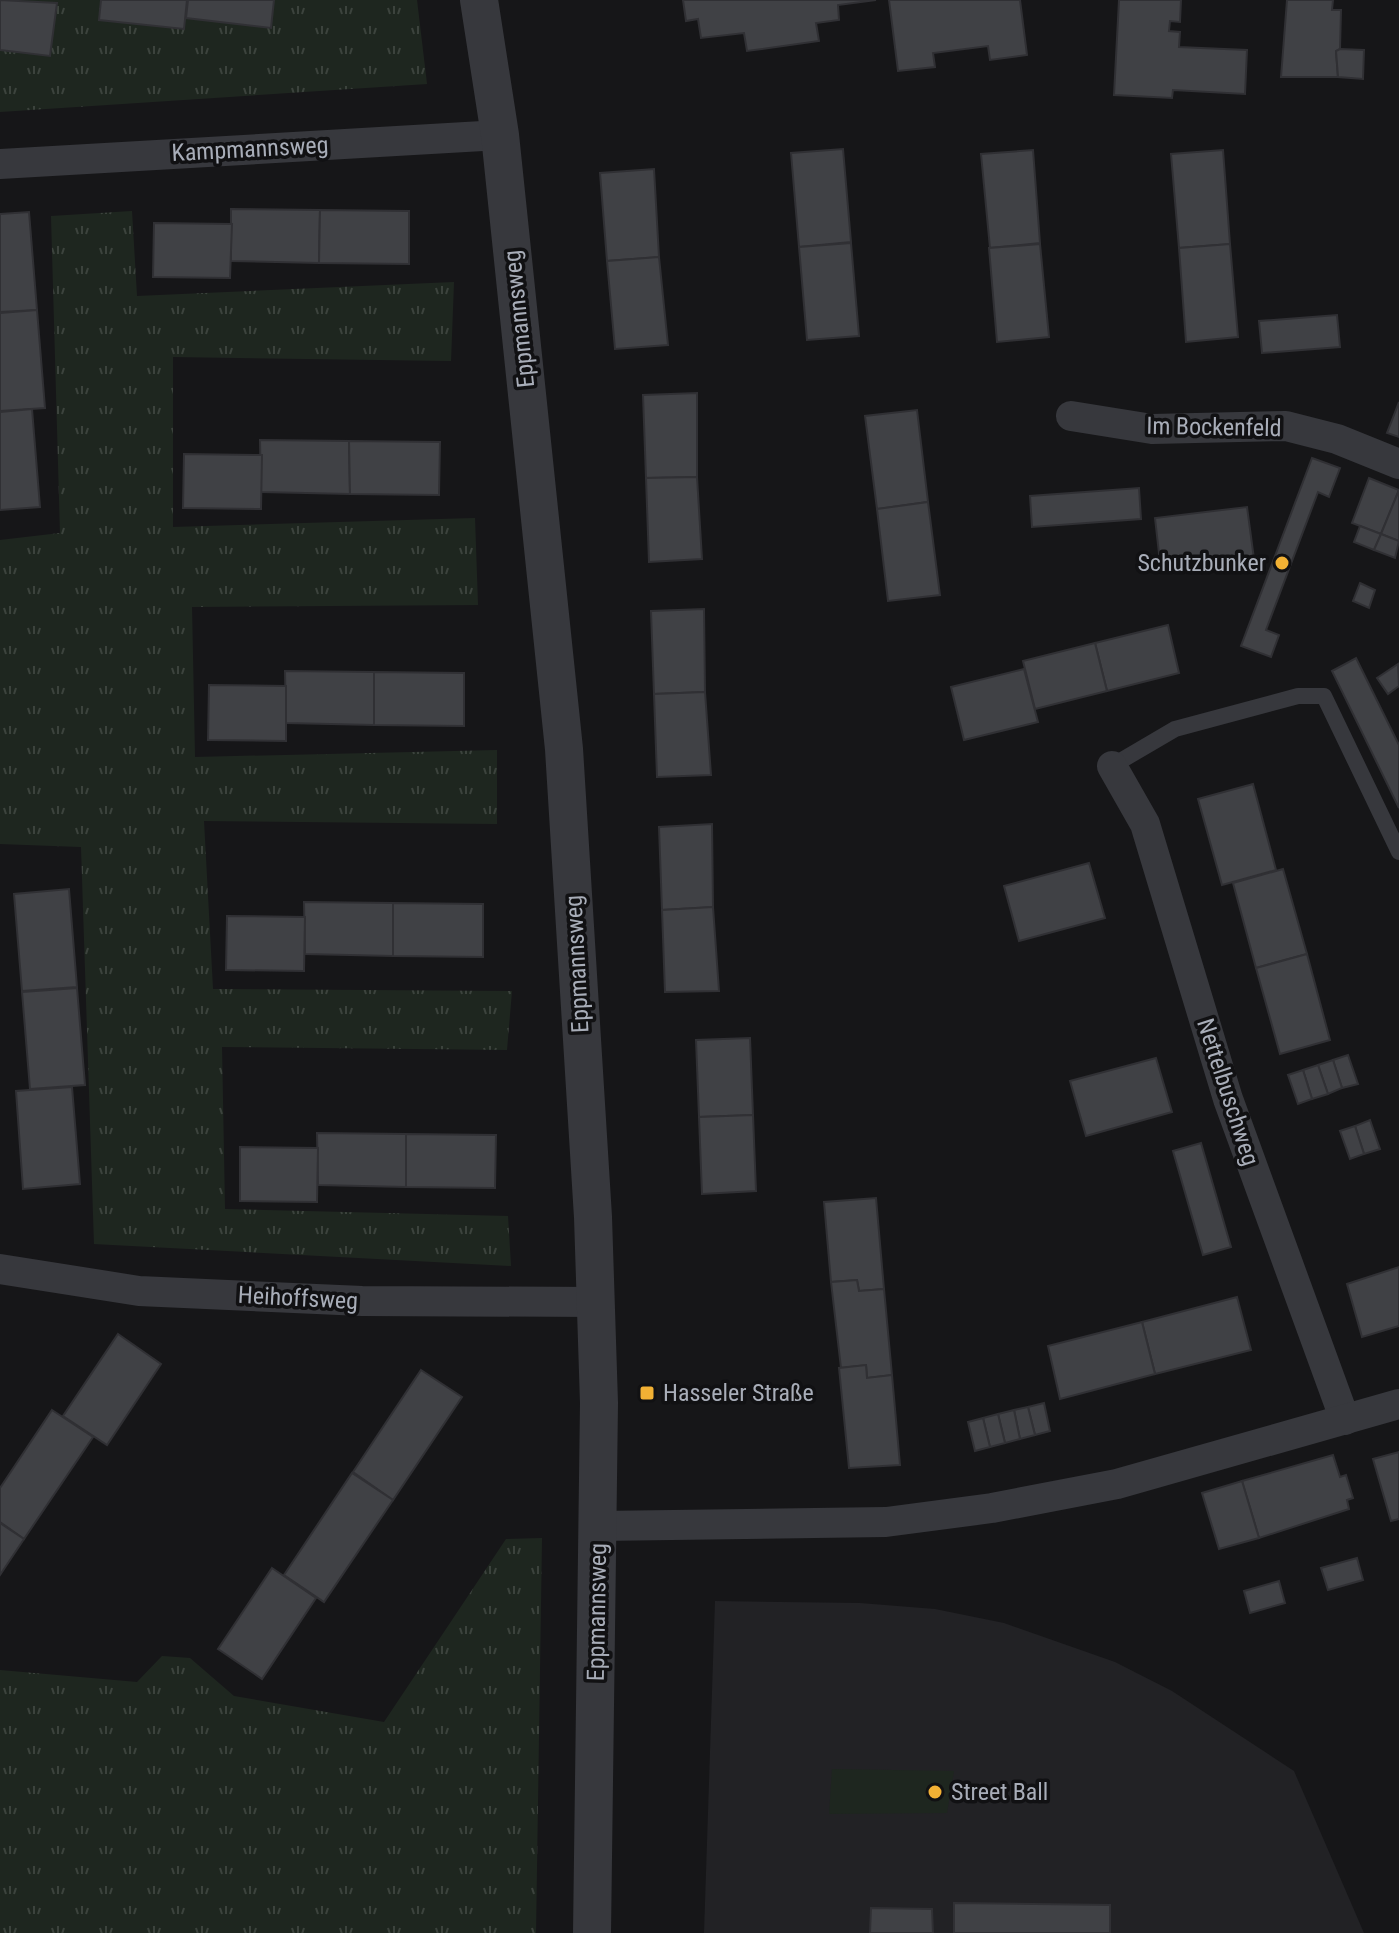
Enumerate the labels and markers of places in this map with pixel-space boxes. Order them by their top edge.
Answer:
place label: Schutzbunker [1137,549,1266,577]
marker: Schutzbunker [1273,554,1291,572]
place label: Hasseler Straße [663,1379,814,1407]
marker: Hasseler Straße [638,1384,656,1402]
place label: Street Ball [951,1778,1048,1806]
marker: Street Ball [926,1783,944,1801]

